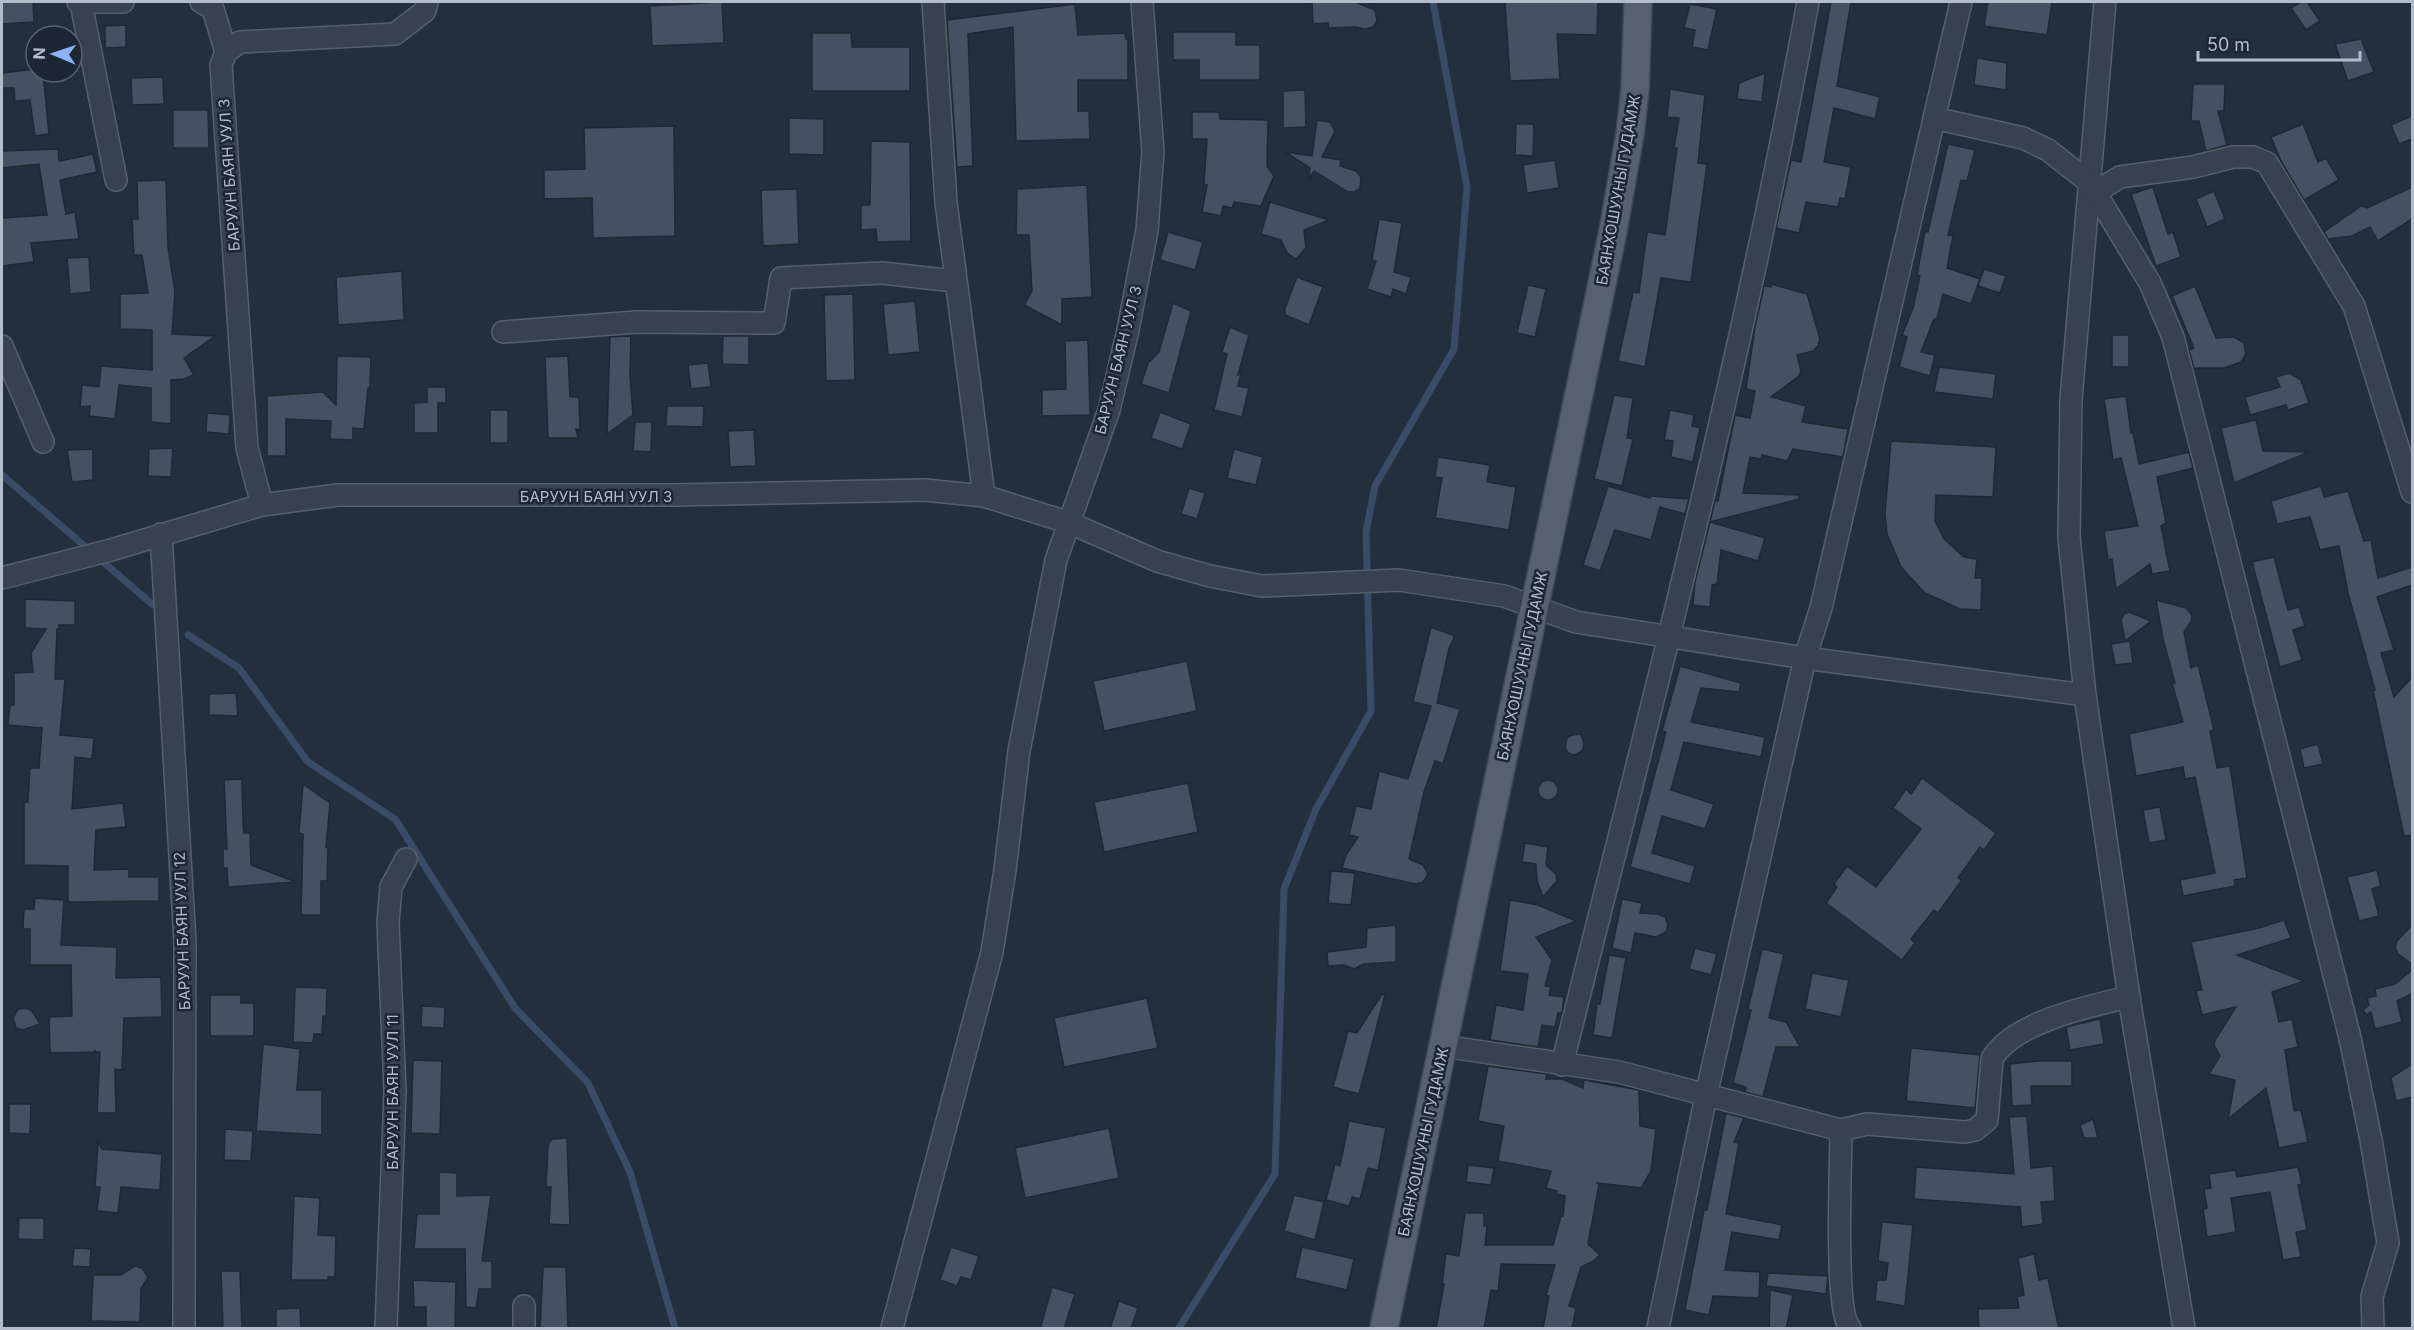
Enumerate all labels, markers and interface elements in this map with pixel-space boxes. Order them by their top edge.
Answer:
north arrow [24,24,84,84]
scale bar [2198,24,2360,62]
text: 50 m [2207,34,2250,55]
text: N [29,47,49,60]
street label: БАЯНХОШУУНЫ ГУДАМЖ [1592,94,1644,286]
street label: БАРУУН БАЯН УУЛ 3 [214,98,244,252]
street label: БАРУУН БАЯН УУЛ 3 [1090,284,1146,436]
street label: БАРУУН БАЯН УУЛ 3 [520,487,672,506]
street label: БАЯНХОШУУНЫ ГУДАМЖ [1493,570,1551,762]
street label: БАРУУН БАЯН УУЛ 12 [170,851,194,1011]
street label: БАРУУН БАЯН УУЛ 11 [383,1014,402,1170]
street label: БАЯНХОШУУНЫ ГУДАМЖ [1394,1046,1452,1238]

